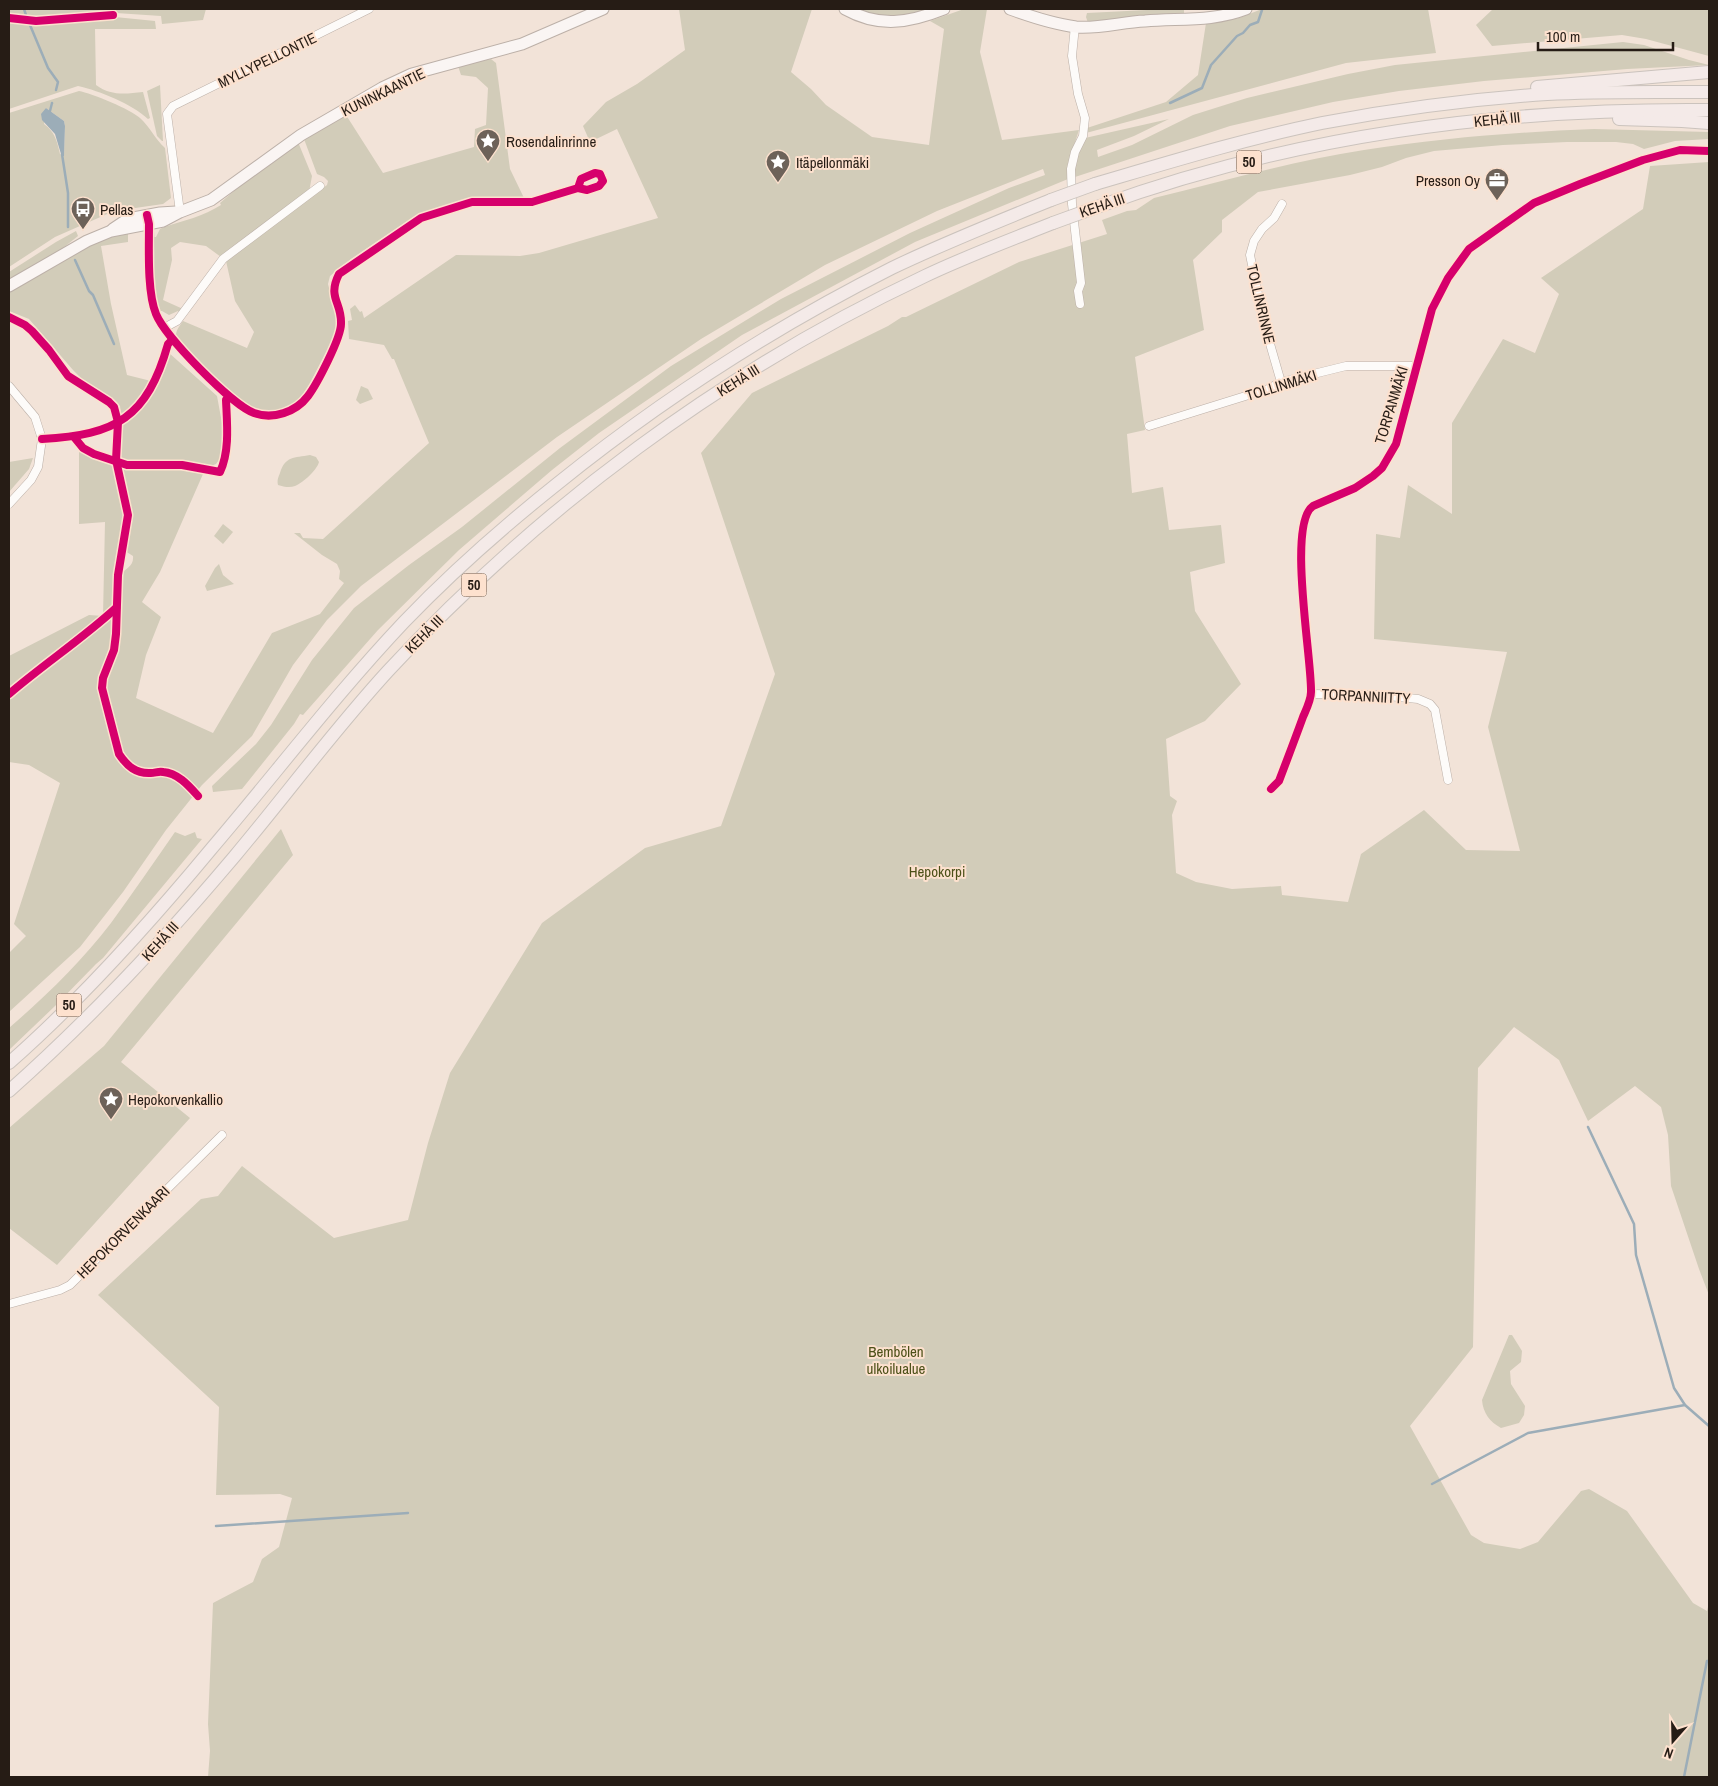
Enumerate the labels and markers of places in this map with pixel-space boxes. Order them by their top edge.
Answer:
place icon: Rosendalinrinne [475,128,501,162]
place label: Rosendalinrinne [506,131,596,152]
place icon: Itäpellonmäki [765,149,791,183]
place label: Itäpellonmäki [796,152,869,173]
office icon: Presson Oy [1484,167,1510,201]
place label: Presson Oy [1416,170,1481,191]
bus stop icon: Pellas [70,196,96,230]
place label: Pellas [100,199,134,220]
place icon: Hepokorvenkallio [98,1086,124,1120]
place label: Hepokorvenkallio [128,1089,223,1110]

